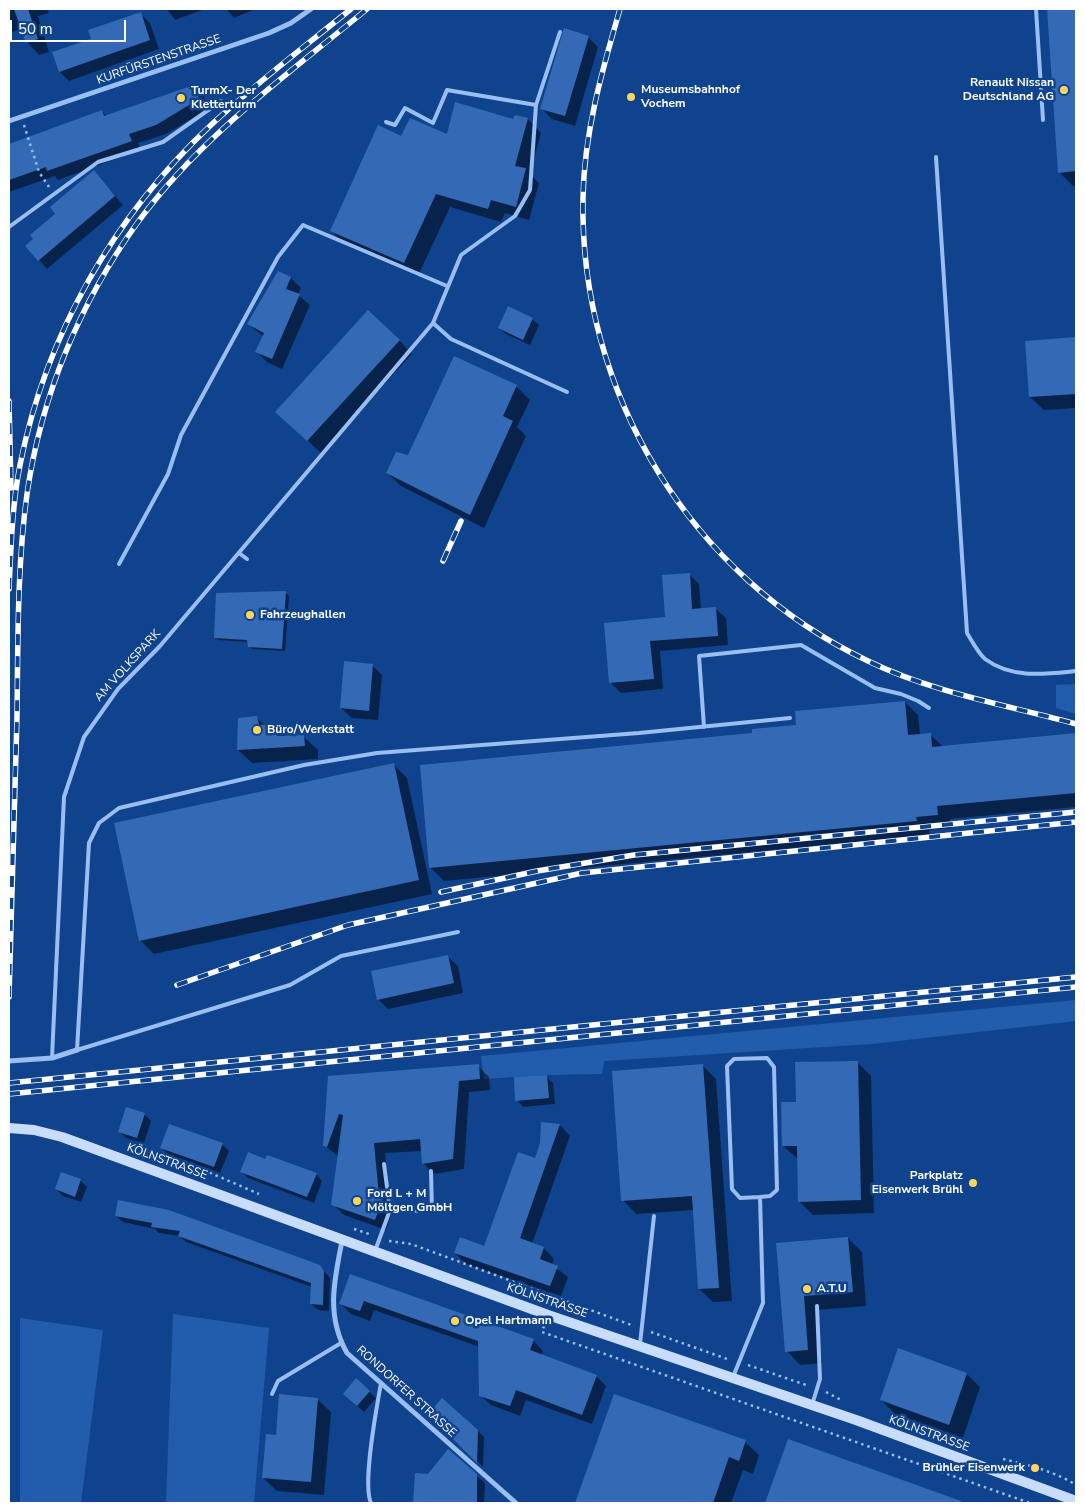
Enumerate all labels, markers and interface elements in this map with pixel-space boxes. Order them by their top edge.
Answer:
scale bar [12,10,129,42]
text: 50 m [18,19,53,39]
street label: KURFÜRSTENSTRASSE [95,32,223,88]
place label: Renault Nissan Deutschland AG [963,76,1054,104]
place label: Museumsbahnhof Vochem [641,83,740,111]
place label: TurmX- Der Kletterturm [191,84,256,112]
marker: Renault Nissan Deutschland AG [1058,84,1070,96]
marker: Museumsbahnhof Vochem [625,91,637,103]
marker: TurmX- Der Kletterturm [175,92,187,104]
place label: Fahrzeughallen [260,608,346,622]
marker: Fahrzeughallen [244,609,256,621]
street label: AM VOLKSPARK [92,627,164,705]
place label: Büro/Werkstatt [267,723,354,737]
marker: Büro/Werkstatt [251,724,263,736]
street label: KÖLNSTRASSE [125,1141,209,1183]
place label: Parkplatz Eisenwerk Brühl [872,1169,963,1197]
marker: Parkplatz Eisenwerk Brühl [967,1177,979,1189]
place label: Ford L + M Möltgen GmbH [367,1187,452,1215]
marker: Ford L + M Möltgen GmbH [351,1195,363,1207]
street label: KÖLNSTRASSE [505,1280,589,1322]
place label: A.T.U [817,1282,847,1296]
marker: A.T.U [801,1283,813,1295]
place label: Opel Hartmann [465,1314,552,1328]
marker: Opel Hartmann [449,1315,461,1327]
street label: RONDORFER STRASSE [353,1343,459,1441]
street label: KÖLNSTRASSE [887,1413,971,1455]
place label: Brühler Eisenwerk [923,1461,1025,1475]
marker: Brühler Eisenwerk [1029,1462,1041,1474]

